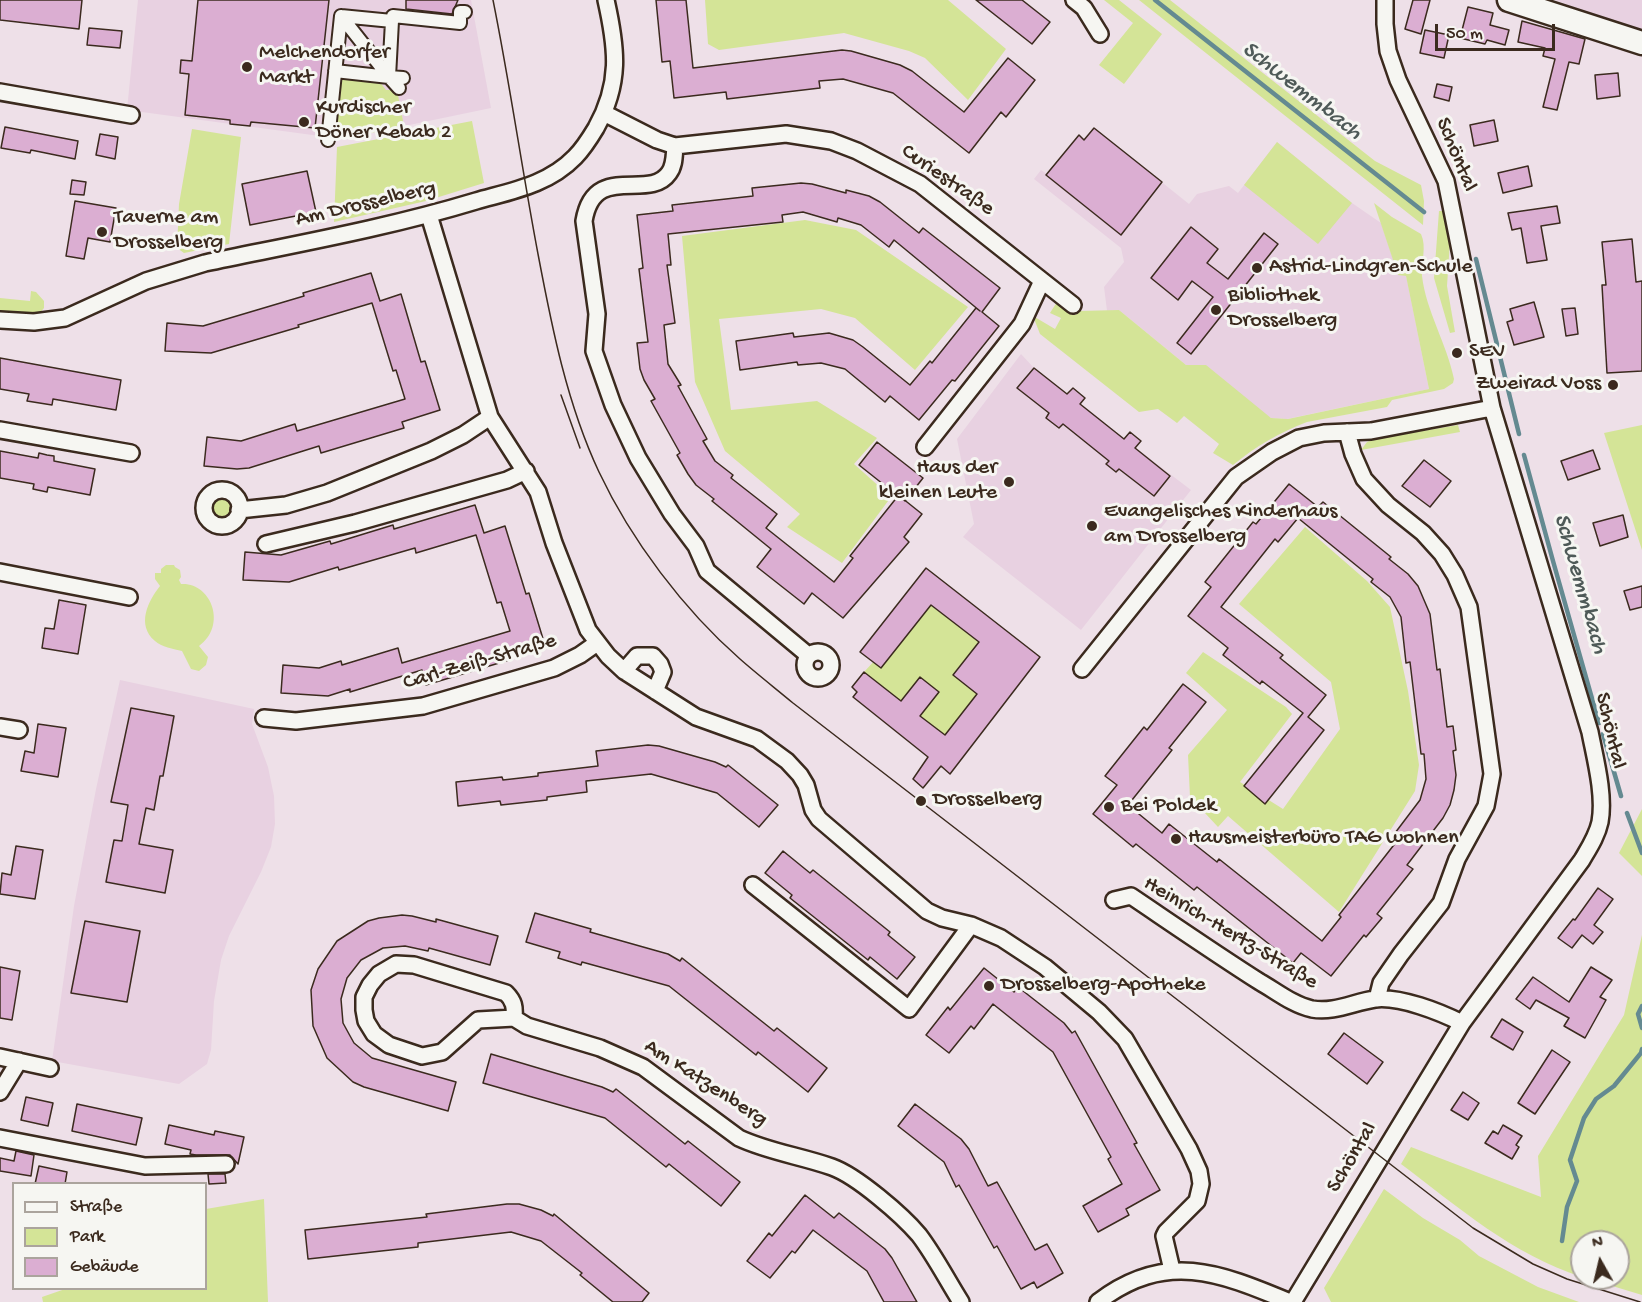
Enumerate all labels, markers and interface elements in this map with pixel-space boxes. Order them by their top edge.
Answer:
scale bar [1438,12,1558,50]
text: 50 m [1446,24,1483,45]
water label: Schwemmbach [1235,36,1367,148]
place label: Melchendorfer Markt [259,41,390,92]
marker: Melchendorfer Markt [240,60,254,74]
place label: Kurdischer Döner Kebab 2 [316,96,451,148]
street label: Schöntal [1428,114,1482,196]
marker: Kurdischer Döner Kebab 2 [297,115,311,129]
street label: Curiestraße [895,139,999,223]
street label: Am Drosselberg [293,176,439,234]
place label: Taverne am Drosselberg [114,206,223,258]
marker: Taverne am Drosselberg [95,225,109,239]
place label: Astrid-Lindgren-Schule [1269,255,1473,281]
marker: Astrid-Lindgren-Schule [1250,261,1264,275]
place label: Bibliothek Drosselberg [1228,284,1337,336]
marker: Bibliothek Drosselberg [1209,303,1223,317]
place label: SEV [1469,340,1505,366]
marker: SEV [1450,346,1464,360]
place label: Zweirad Voss [1476,372,1601,398]
marker: Zweirad Voss [1606,378,1620,392]
place label: Haus der kleinen Leute [879,456,997,508]
marker: Haus der kleinen Leute [1002,475,1016,489]
place label: Evangelisches Kinderhaus am Drosselberg [1104,500,1337,552]
water label: Schwemmbach [1545,511,1613,657]
marker: Evangelisches Kinderhaus am Drosselberg [1085,519,1099,533]
street label: Carl-Zeiß-Straße [400,629,560,697]
street label: Schöntal [1587,690,1631,772]
place label: Drosselberg [933,788,1042,814]
marker: Drosselberg [914,794,928,808]
place label: Bei Poldek [1121,794,1216,820]
marker: Bei Poldek [1102,800,1116,814]
place label: Hausmeisterbüro TAG wohnen [1188,826,1459,852]
marker: Hausmeisterbüro TAG wohnen [1169,832,1183,846]
street label: Heinrich-Hertz-Straße [1138,871,1322,997]
place label: Drosselberg-Apotheke [1001,973,1206,999]
marker: Drosselberg-Apotheke [982,979,996,993]
street label: Am Katzenberg [638,1034,772,1134]
street label: Schöntal [1322,1118,1384,1198]
legend [12,1182,207,1290]
text: Straße [70,1197,122,1218]
text: Park [70,1227,104,1248]
north arrow [1570,1230,1630,1290]
text: N [1591,1234,1604,1254]
text: Gebäude [70,1257,138,1278]

